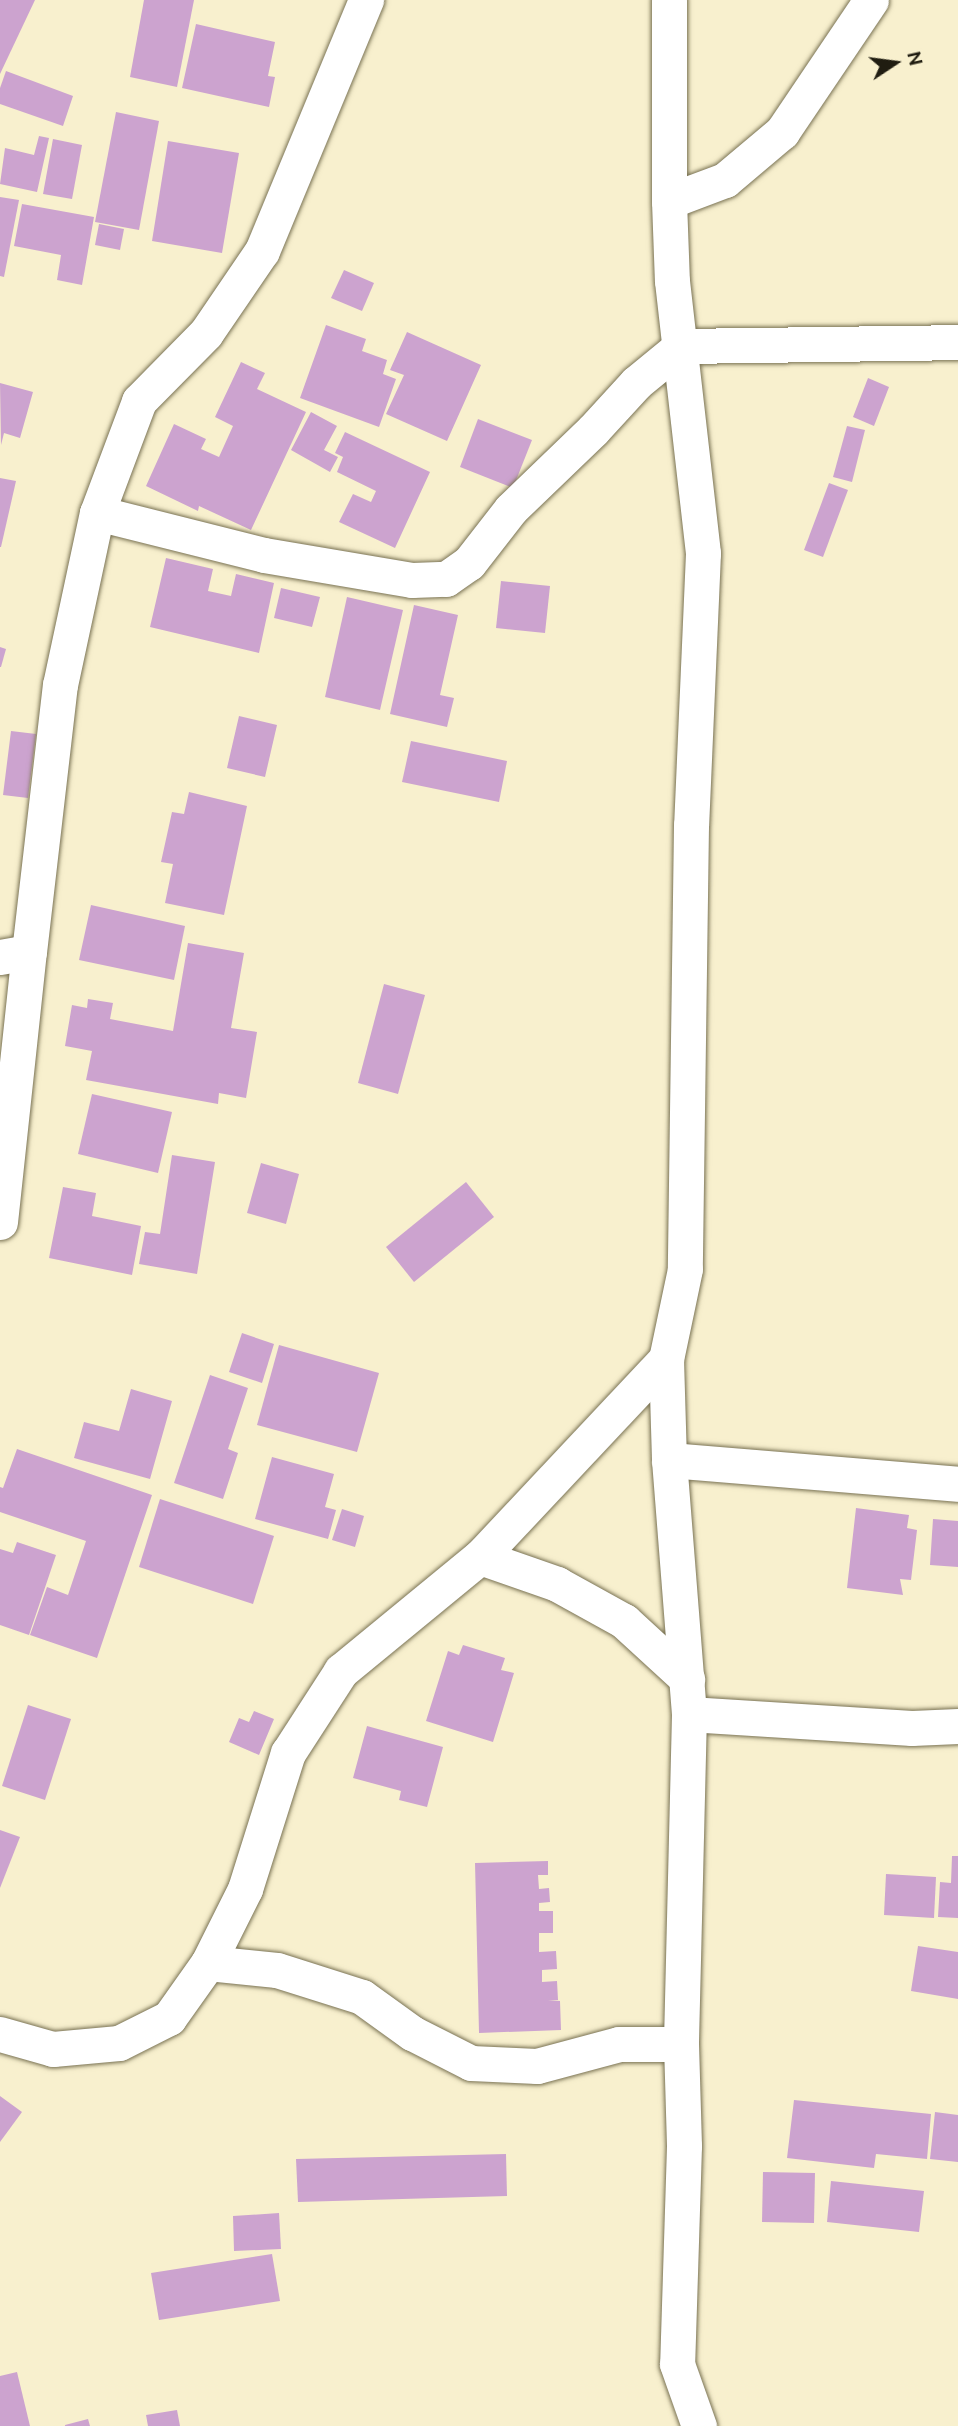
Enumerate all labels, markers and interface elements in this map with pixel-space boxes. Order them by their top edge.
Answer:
north arrow [860,28,930,98]
text: N [903,49,928,68]

